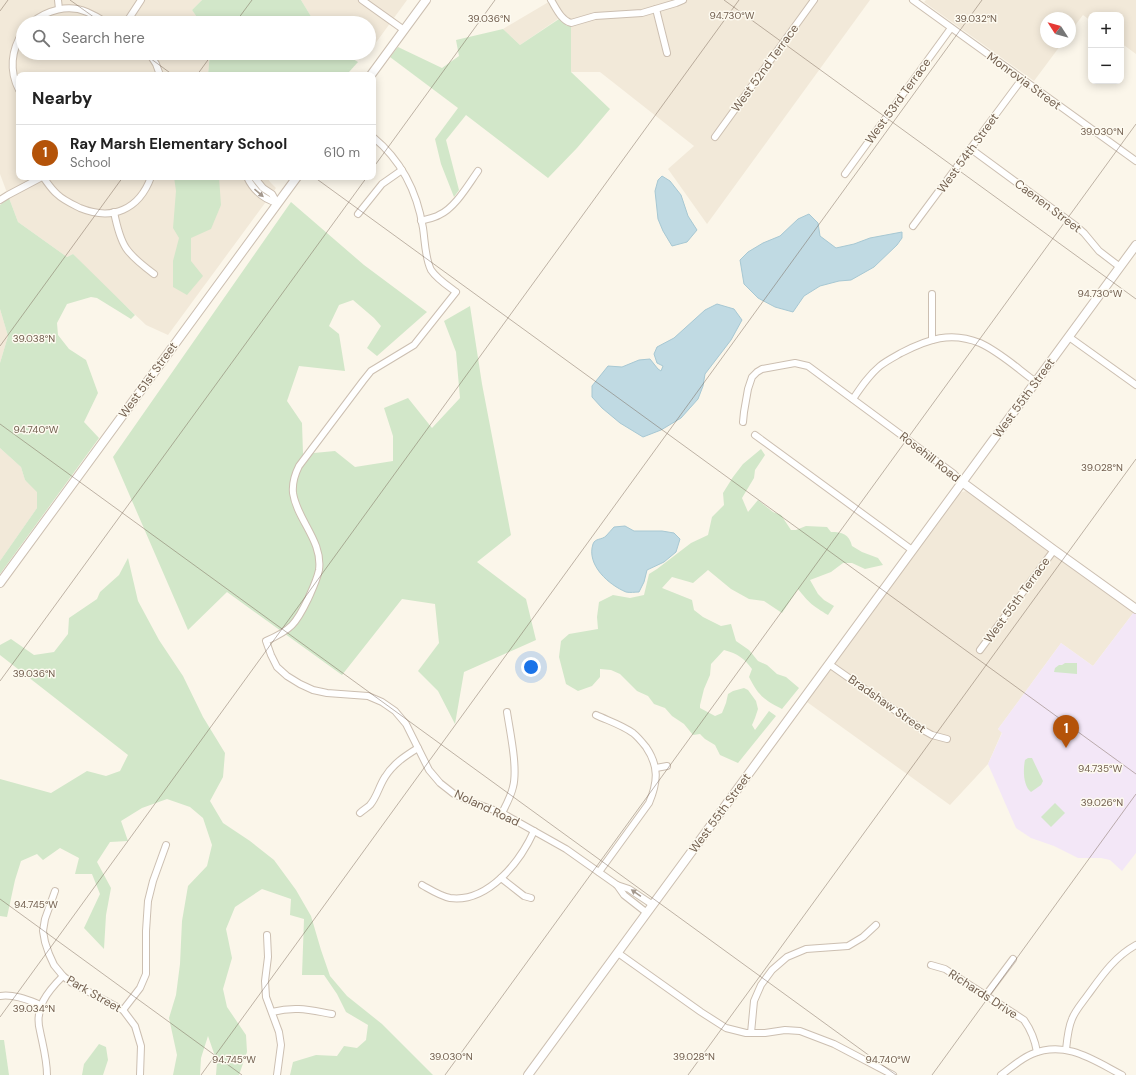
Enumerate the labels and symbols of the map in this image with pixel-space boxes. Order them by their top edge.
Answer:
text: 94.730°W [710,9,755,22]
text: 39.036°N [468,12,510,25]
text: 39.032°N [955,12,997,25]
north arrow [1040,12,1076,48]
street label: West 52nd Terrace [728,21,802,115]
street label: Monrovia Street [984,49,1065,114]
street label: West 53rd Terrace [861,55,935,147]
street label: West 54th Street [934,110,1003,196]
text: 39.030°N [1080,125,1124,138]
street label: Caenen Street [1011,176,1085,237]
one-way arrow [255,188,264,197]
text: 94.730°W [1078,287,1123,300]
text: 39.038°N [13,332,55,345]
street label: West 51st Street [115,339,181,421]
street label: West 55th Street [990,355,1059,441]
text: 94.740°W [14,423,59,436]
street label: Rosehill Road [896,428,964,486]
text: 39.028°N [1081,461,1123,474]
street label: West 55th Terrace [980,554,1054,646]
your location [521,657,541,677]
text: 39.036°N [13,667,55,680]
street label: Bradshaw Street [845,671,929,737]
pin: 1 [1053,715,1079,748]
text: 94.735°W [1078,762,1122,775]
street label: West 55th Street [686,770,755,856]
street label: Noland Road [452,786,522,830]
text: 39.026°N [1081,796,1123,809]
one-way arrow [631,889,641,897]
text: 94.745°W [14,898,58,911]
street label: Richards Drive [945,966,1021,1023]
street label: Park Street [64,972,125,1016]
text: 39.034°N [13,1002,55,1015]
text: 39.030°N [429,1050,473,1063]
text: 39.028°N [673,1050,715,1063]
text: 94.745°W [212,1053,256,1066]
text: 94.740°W [866,1053,911,1066]

